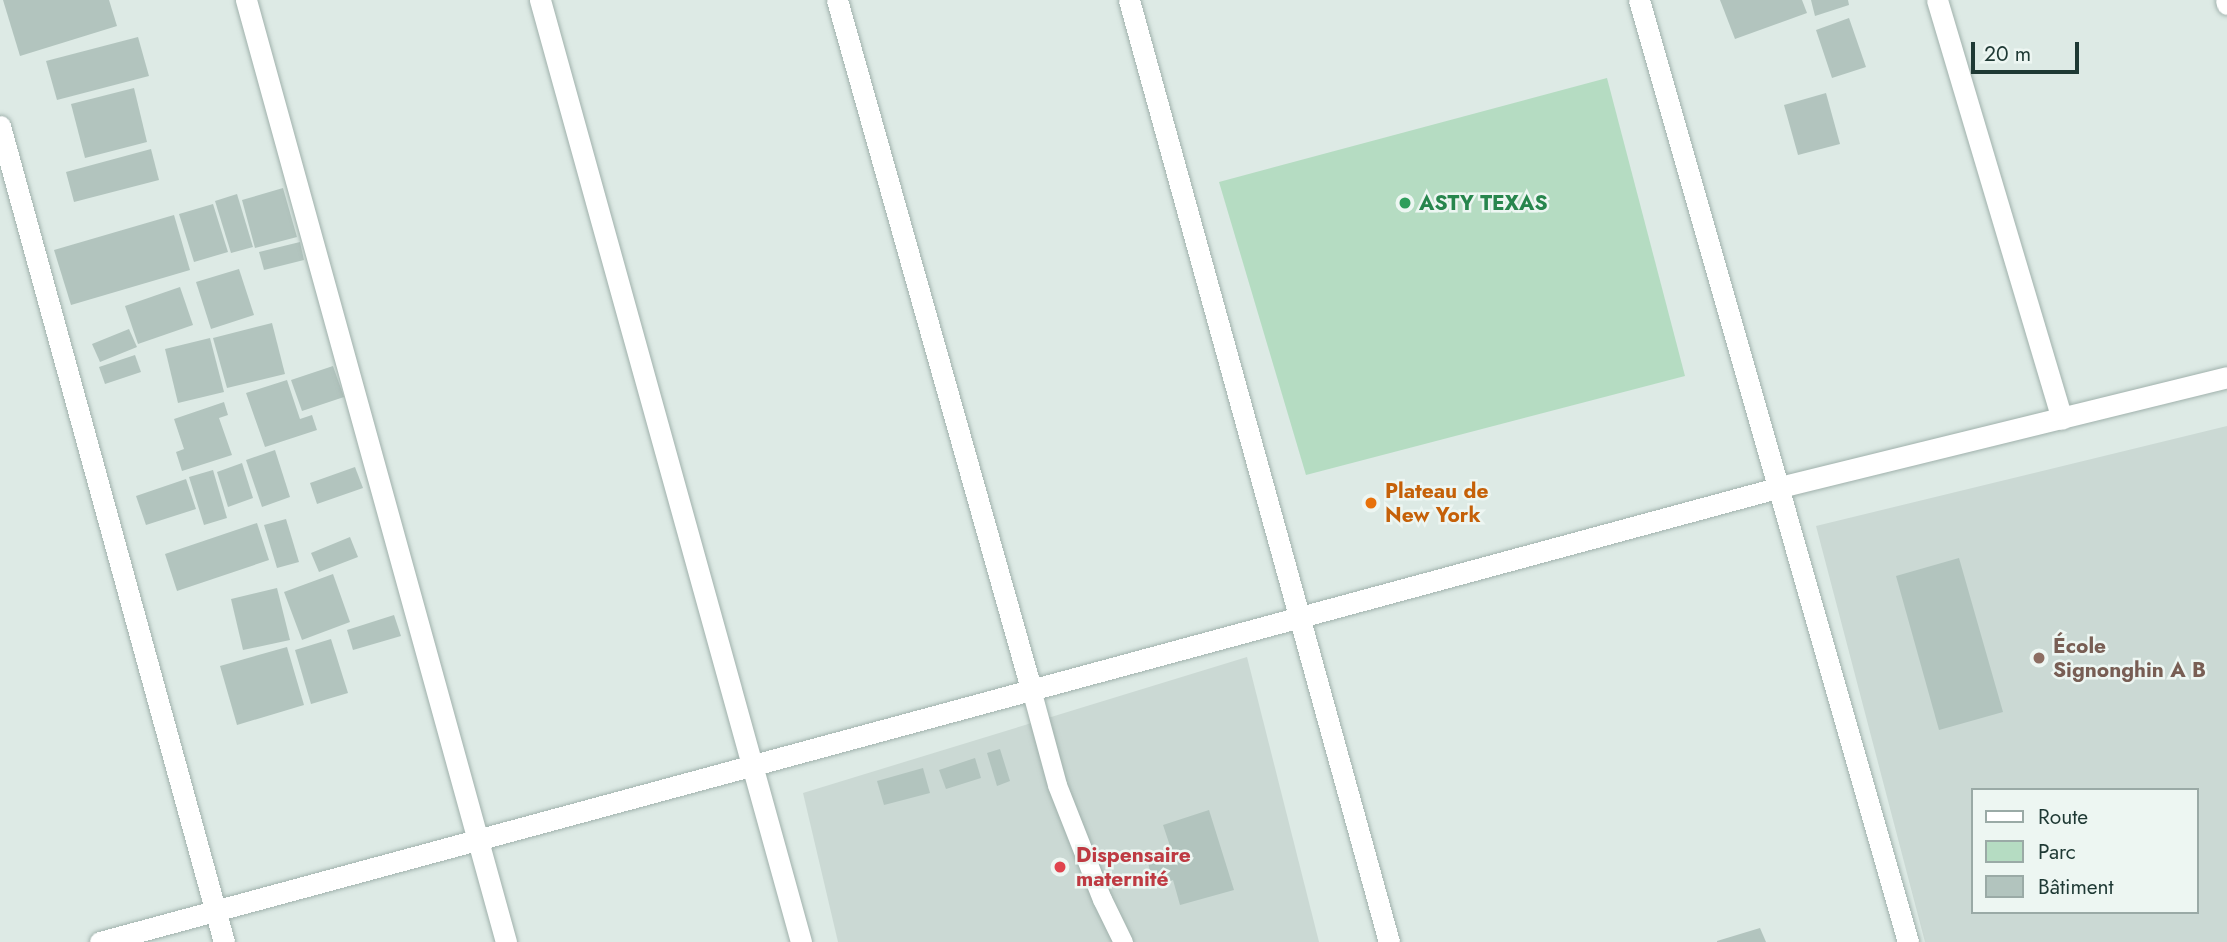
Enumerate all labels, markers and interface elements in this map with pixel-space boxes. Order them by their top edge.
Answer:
scale bar [1975,28,2084,72]
text: 20 m [1984,39,2031,69]
place label: ASTY TEXAS [1419,190,1548,216]
marker: ASTY TEXAS [1397,195,1413,211]
place label: Plateau de New York [1385,478,1488,528]
marker: Plateau de New York [1363,495,1379,511]
place label: École Signonghin A B [2053,633,2206,683]
marker: École Signonghin A B [2031,650,2047,666]
legend [1972,788,2199,914]
text: Route [2038,802,2088,832]
text: Parc [2038,837,2076,867]
place label: Dispensaire maternité [1076,842,1191,892]
marker: Dispensaire maternité [1050,857,1070,877]
text: Bâtiment [2038,872,2114,902]

